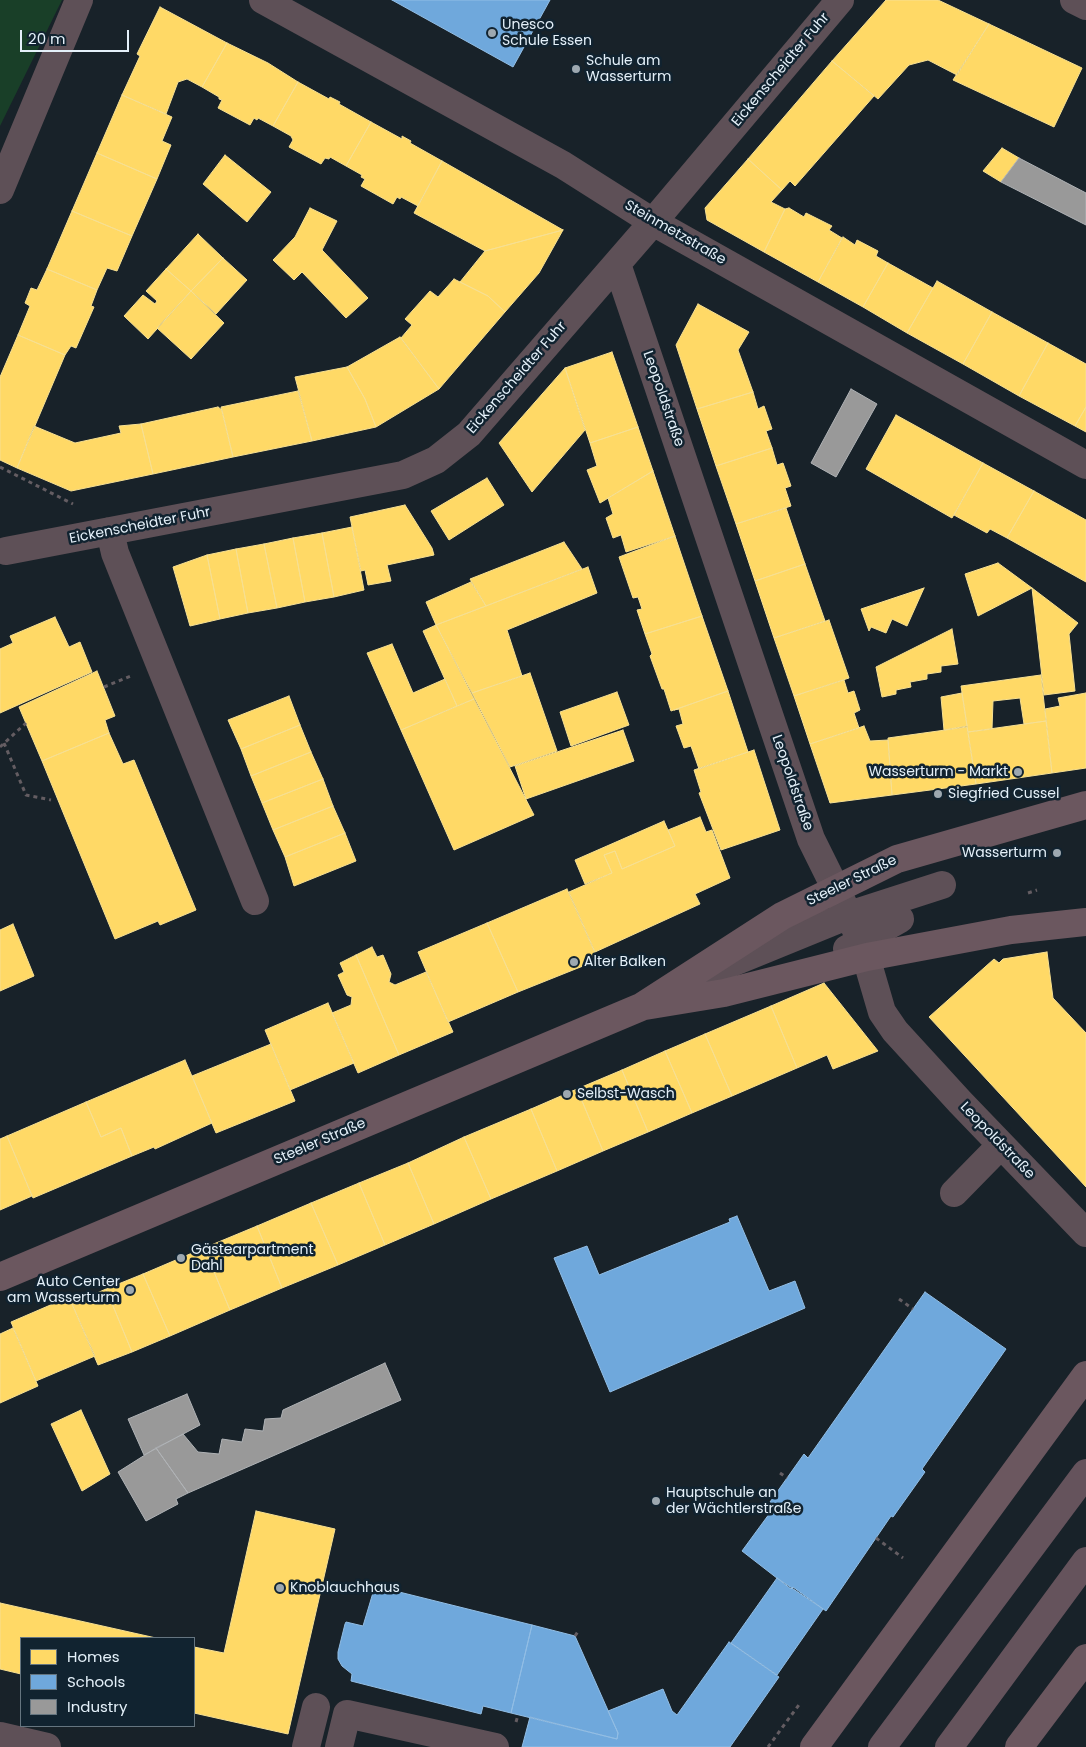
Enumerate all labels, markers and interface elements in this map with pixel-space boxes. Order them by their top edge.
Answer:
street label: Eickenscheidter Fuhr [729,10,833,130]
place label: Unesco Schule Essen [502,17,592,49]
scale bar [22,20,131,52]
marker: Unesco Schule Essen [486,27,498,39]
text: 20 m [28,28,66,49]
place label: Schule am Wasserturm [586,53,671,85]
marker: Schule am Wasserturm [570,63,582,75]
street label: Steinmetzstraße [621,197,729,269]
street label: Eickenscheidter Fuhr [464,318,570,438]
street label: Leopoldstraße [639,349,687,449]
street label: Eickenscheidter Fuhr [68,504,212,548]
street label: Leopoldstraße [768,733,816,833]
place label: Wasserturm - Markt [868,764,1008,780]
marker: Wasserturm - Markt [1012,766,1024,778]
place label: Siegfried Cussel [948,786,1059,802]
marker: Siegfried Cussel [932,788,944,800]
place label: Wasserturm [962,845,1047,861]
marker: Wasserturm [1051,847,1063,859]
street label: Steeler Straße [804,852,900,910]
place label: Alter Balken [584,954,666,970]
marker: Alter Balken [568,956,580,968]
place label: Selbst-Wasch [577,1086,675,1102]
marker: Selbst-Wasch [561,1088,573,1100]
street label: Leopoldstraße [956,1099,1038,1183]
street label: Steeler Straße [272,1115,368,1169]
place label: Gästearpartment Dahl [191,1242,314,1274]
marker: Gästearpartment Dahl [175,1252,187,1264]
place label: Auto Center am Wasserturm [7,1274,120,1306]
marker: Auto Center am Wasserturm [124,1284,136,1296]
place label: Hauptschule an der Wächtlerstraße [666,1485,801,1518]
marker: Hauptschule an der Wächtlerstraße [650,1495,662,1507]
place label: Knoblauchhaus [290,1580,400,1596]
marker: Knoblauchhaus [274,1582,286,1594]
legend [20,1637,195,1727]
text: Homes [67,1646,120,1667]
text: Schools [67,1671,125,1692]
text: Industry [67,1696,127,1717]

